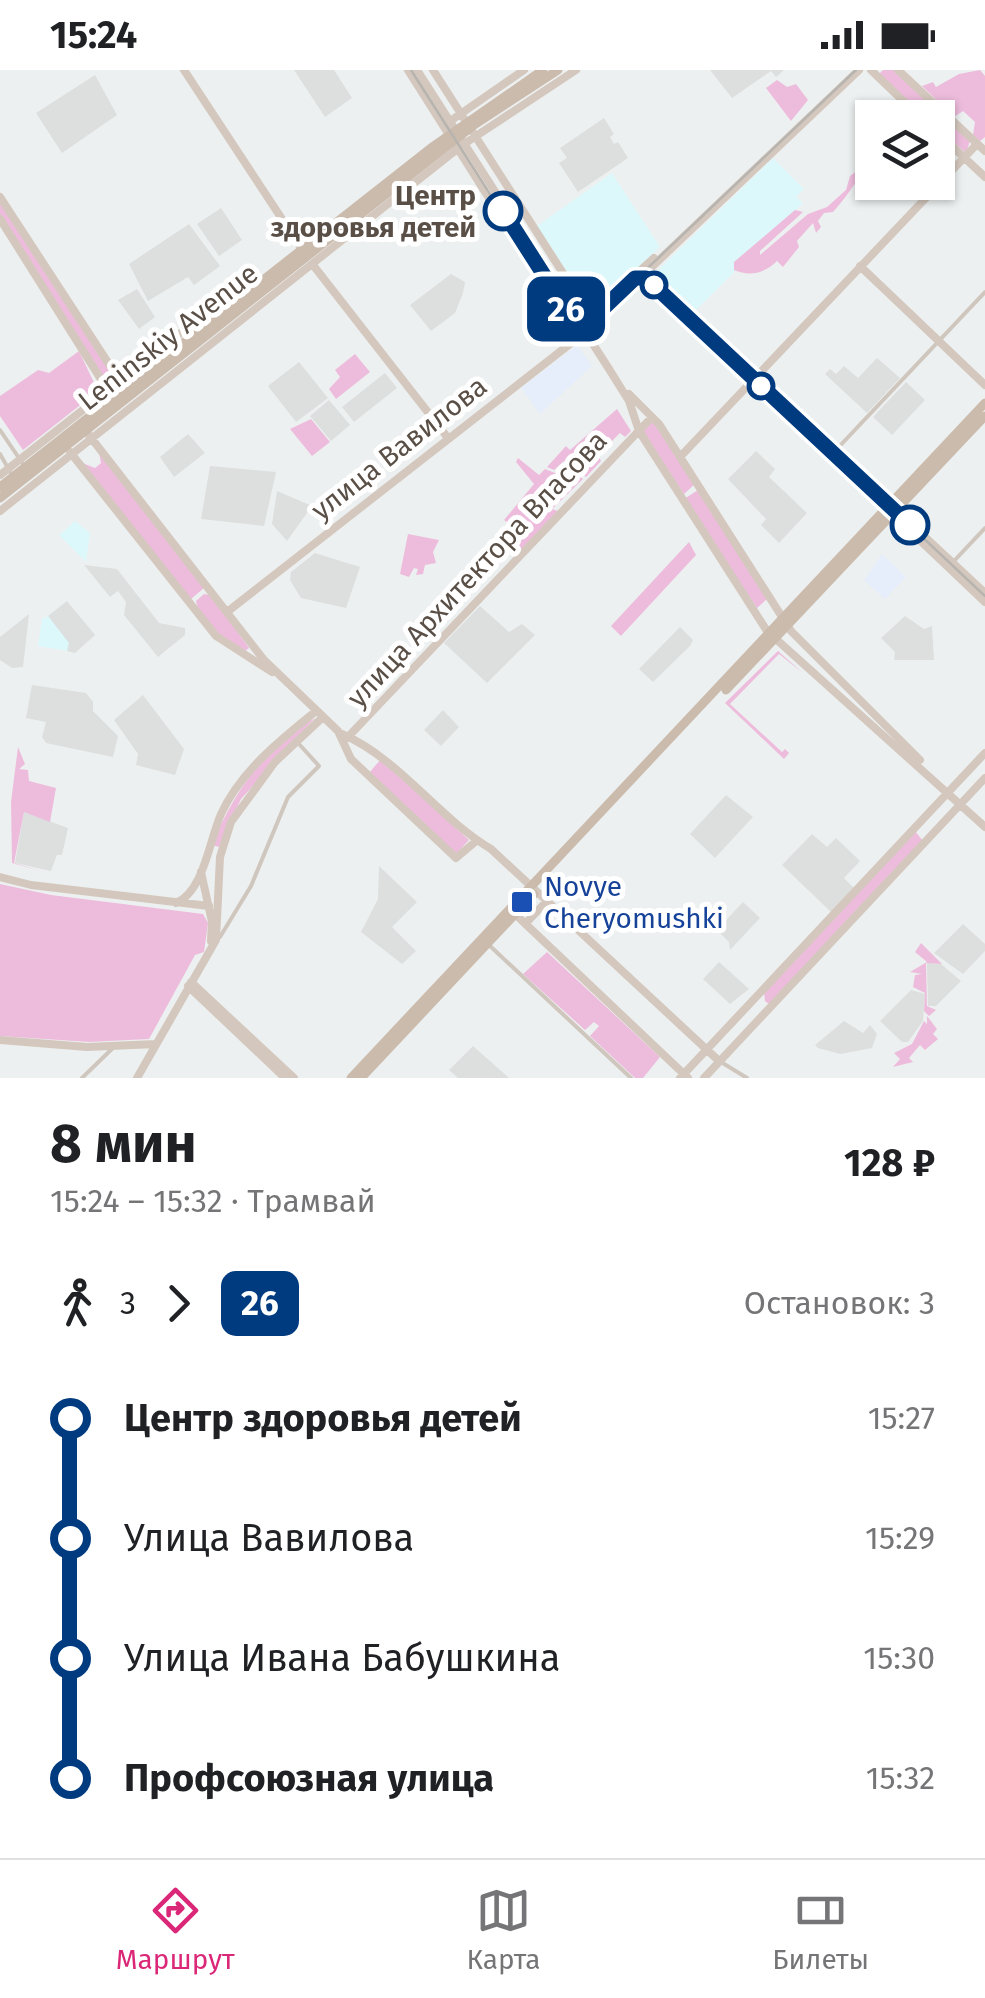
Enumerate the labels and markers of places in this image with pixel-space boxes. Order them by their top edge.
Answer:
place label: Центр здоровья детей [271,179,476,244]
marker: Центр здоровья детей [484,192,522,230]
unlabelled marker [641,272,667,298]
unlabelled marker [748,373,774,399]
unlabelled marker [891,506,929,544]
place label: Novye Cheryomushki [544,870,724,935]
marker: Novye Cheryomushki [509,889,535,915]

